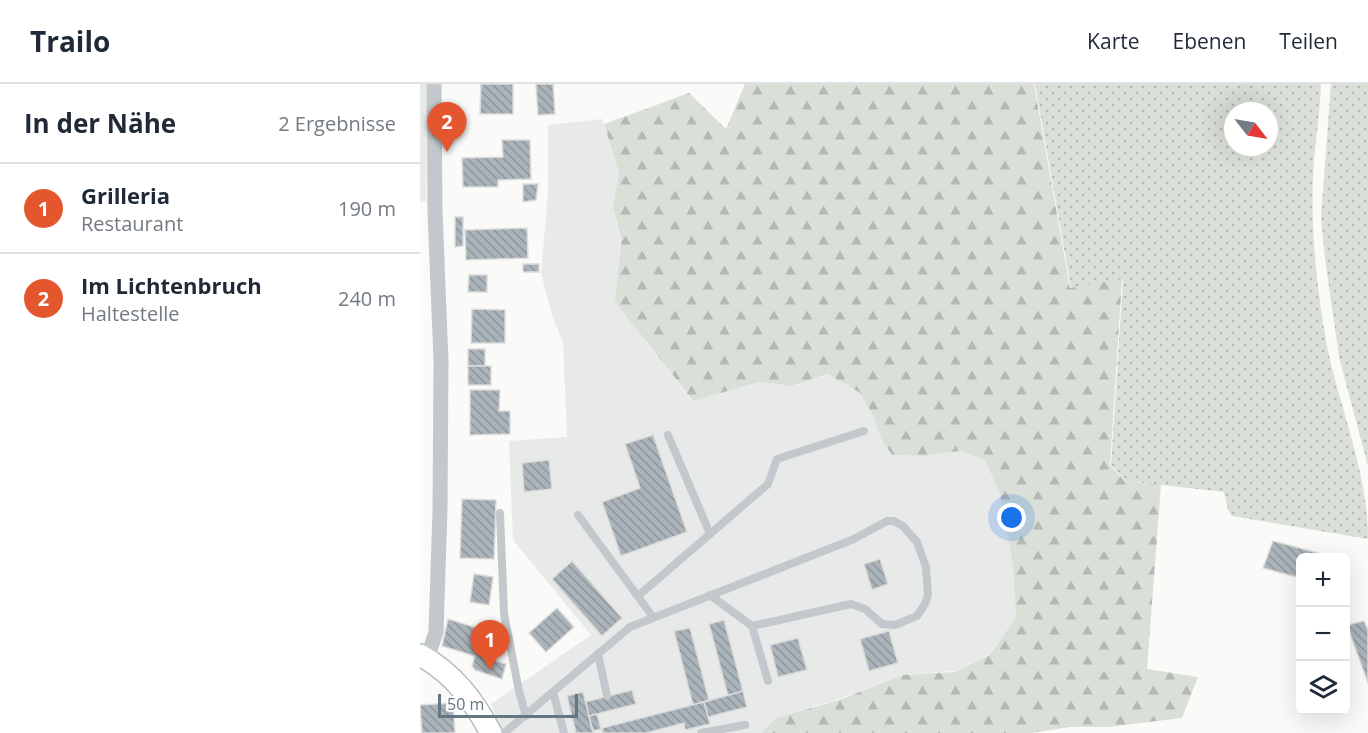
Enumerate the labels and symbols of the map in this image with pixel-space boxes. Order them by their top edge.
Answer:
north arrow [1224,102,1278,156]
pin: 2 [428,103,466,152]
your location [997,503,1026,532]
pin: 1 [470,620,510,670]
scale bar [438,691,578,718]

